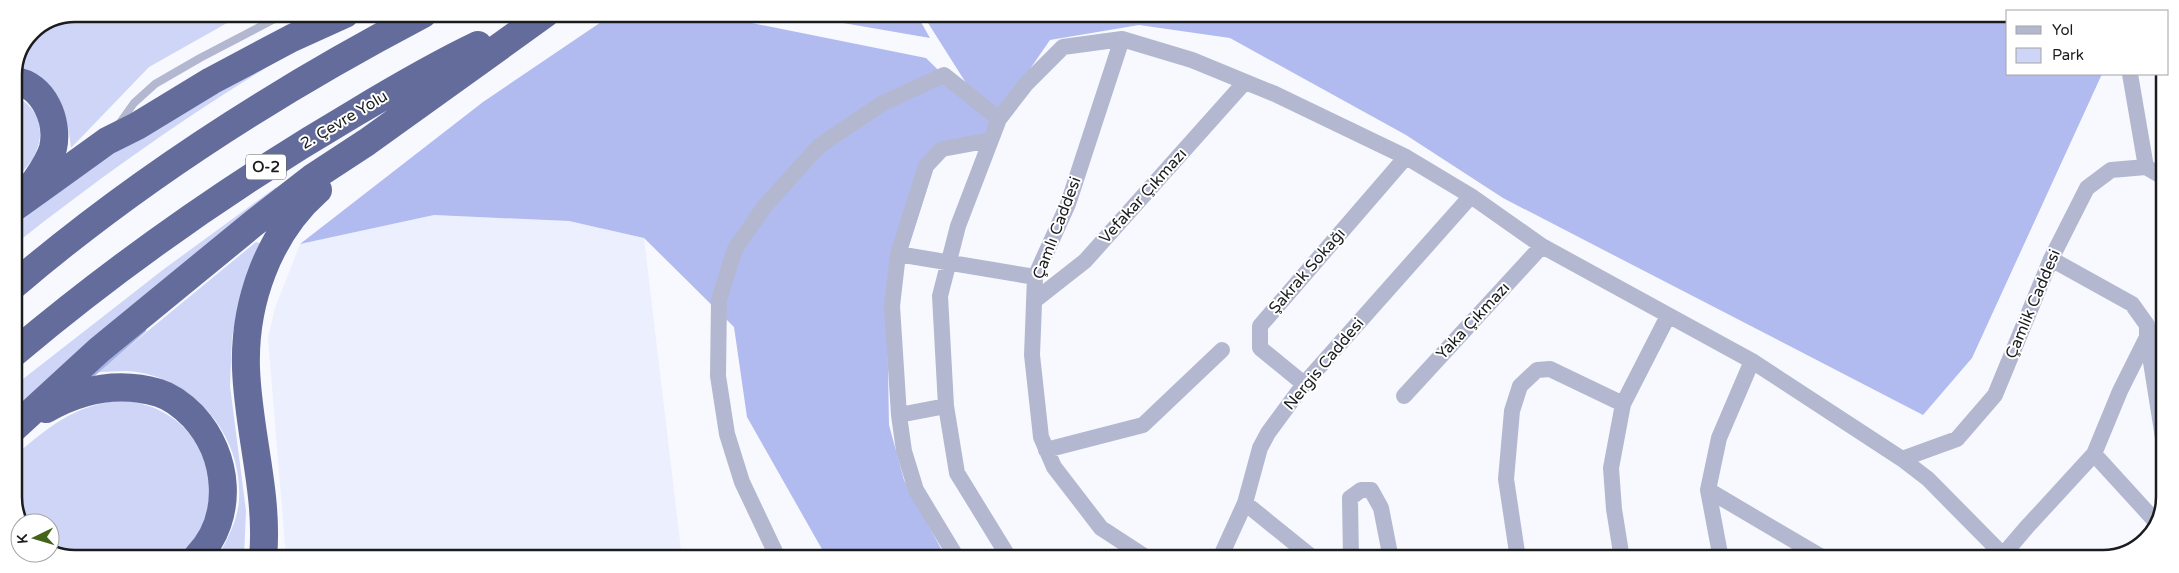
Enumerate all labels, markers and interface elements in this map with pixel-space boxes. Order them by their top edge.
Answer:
legend [2006,10,2169,75]
text: Yol [2052,21,2073,39]
text: Park [2052,46,2084,64]
street label: 2. Çevre Yolu [297,86,391,154]
street label: Vefakar Çıkmazı [1095,144,1191,248]
road number: O-2 [246,154,286,180]
street label: Çamlı Caddesi [1028,174,1086,282]
street label: Şakrak Sokağı [1264,224,1350,318]
street label: Çamlik Caddesi [2001,246,2065,362]
street label: Yaka Çıkmazı [1432,278,1514,364]
street label: Nergis Caddesi [1280,314,1368,414]
north arrow [10,513,60,563]
text: K [14,533,31,545]

